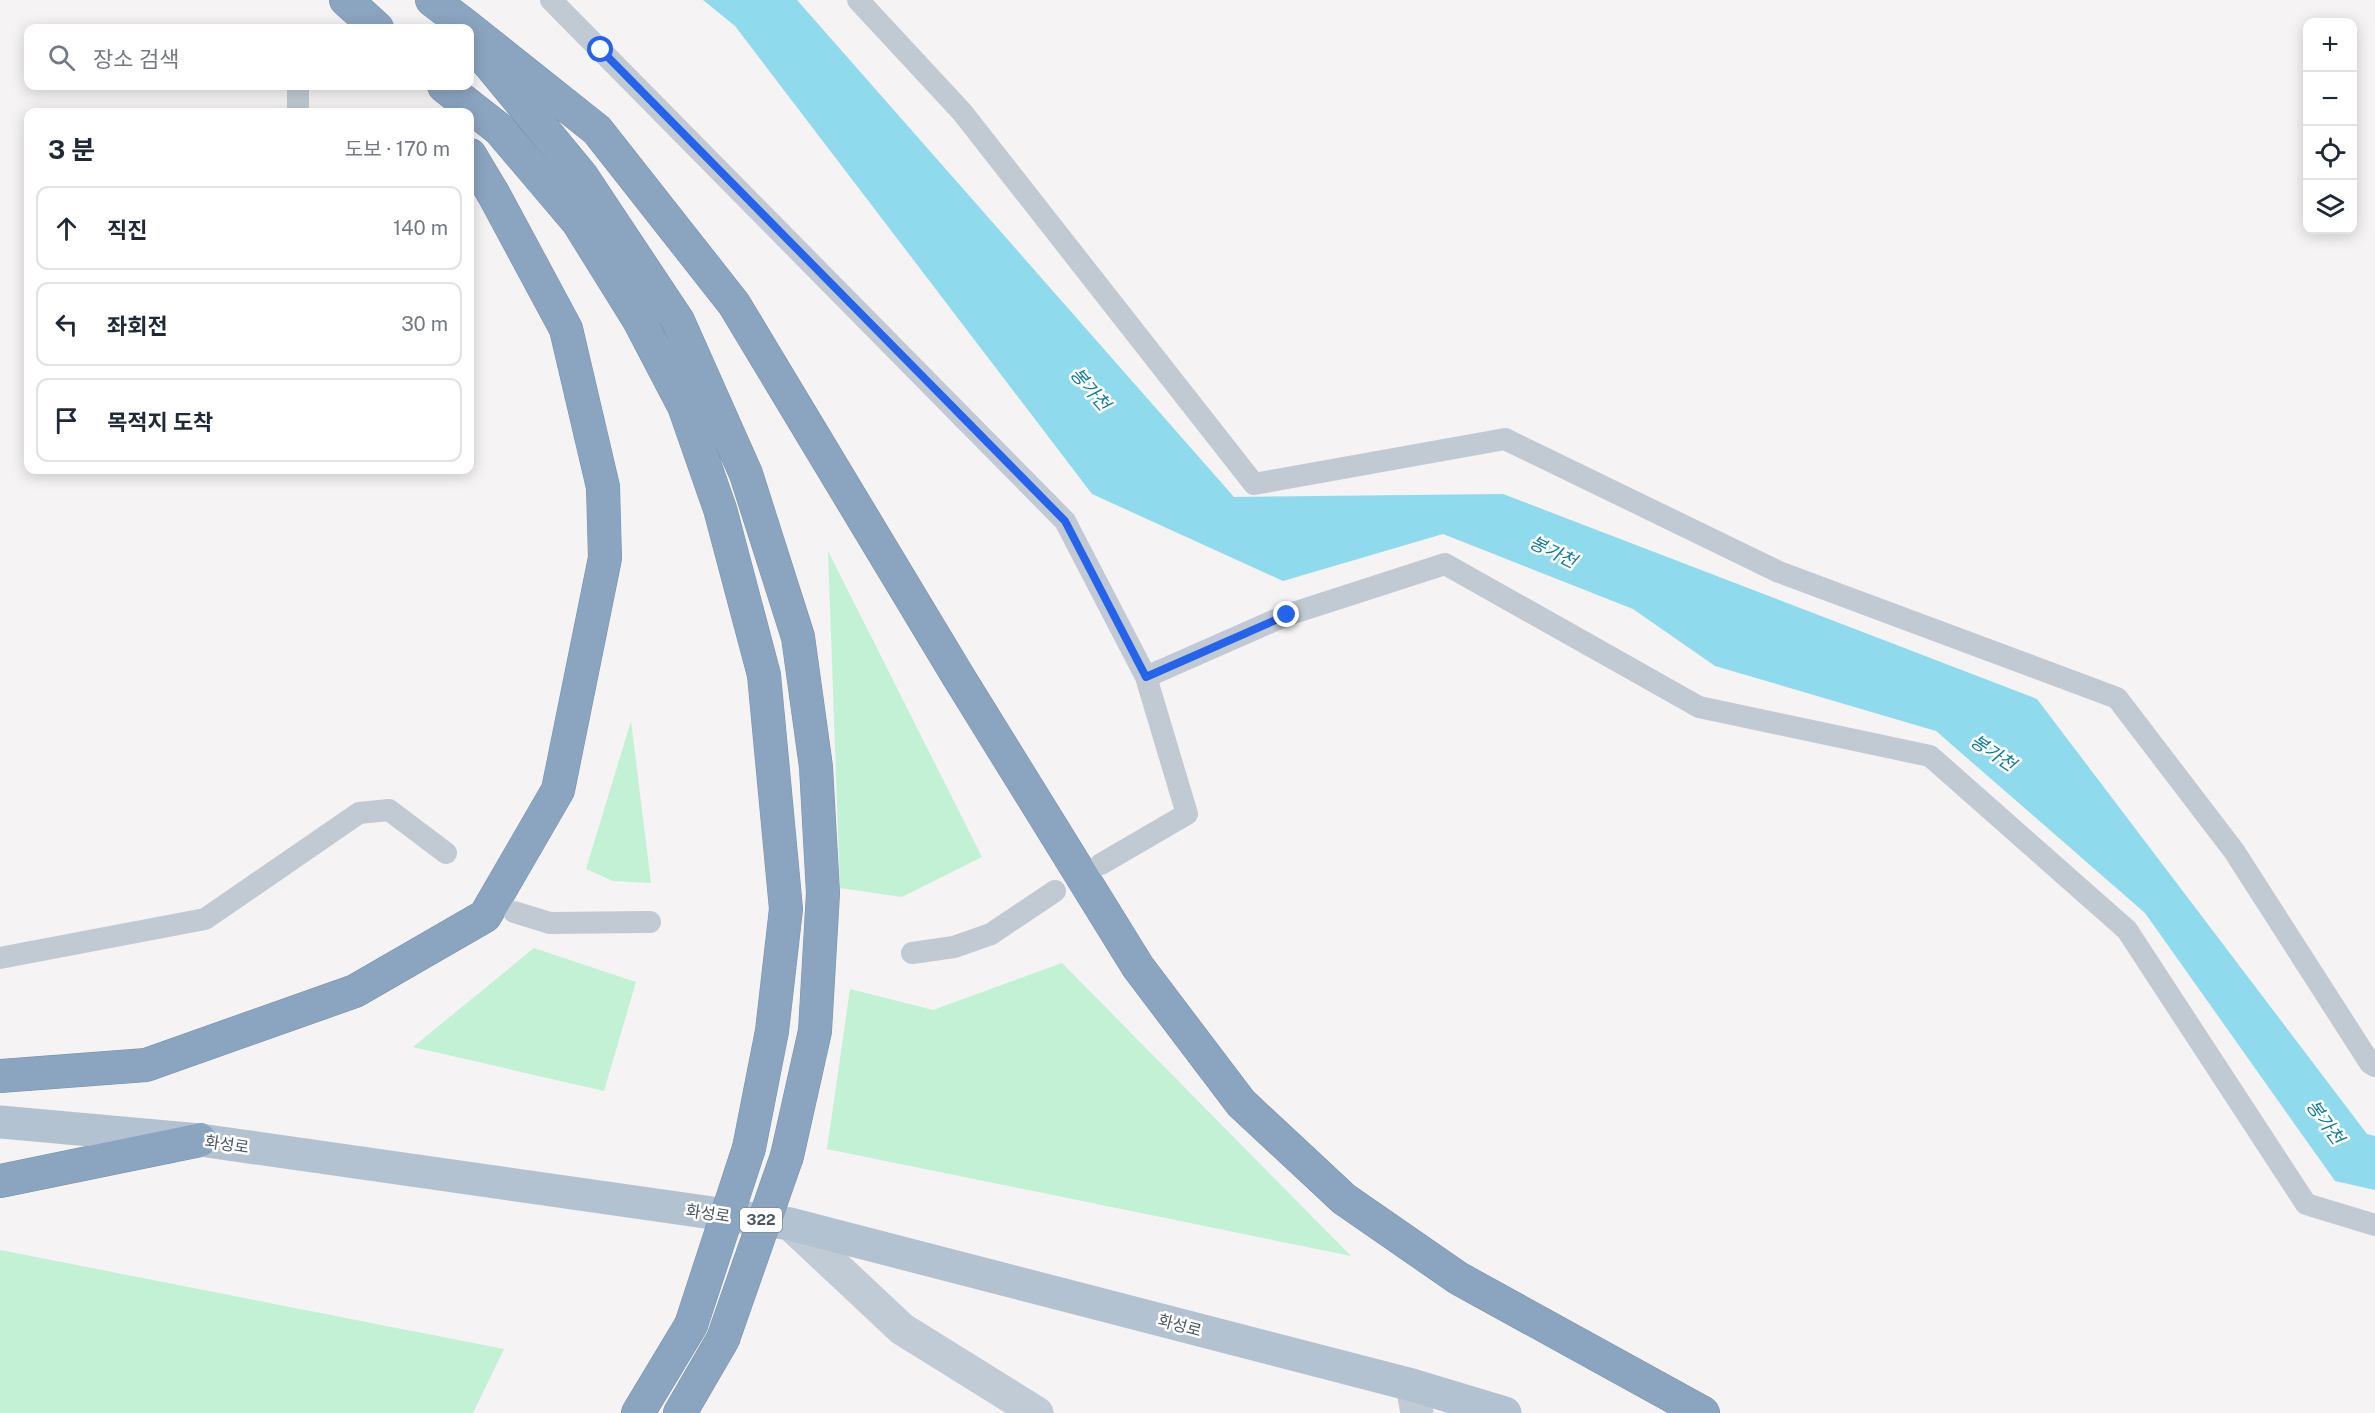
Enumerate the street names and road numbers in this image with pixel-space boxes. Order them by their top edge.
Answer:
street label: 화성로 [204,1132,250,1157]
street label: 화성로 [685,1201,731,1226]
road number: 322 [740,1208,782,1232]
street label: 화성로 [1156,1311,1204,1340]

